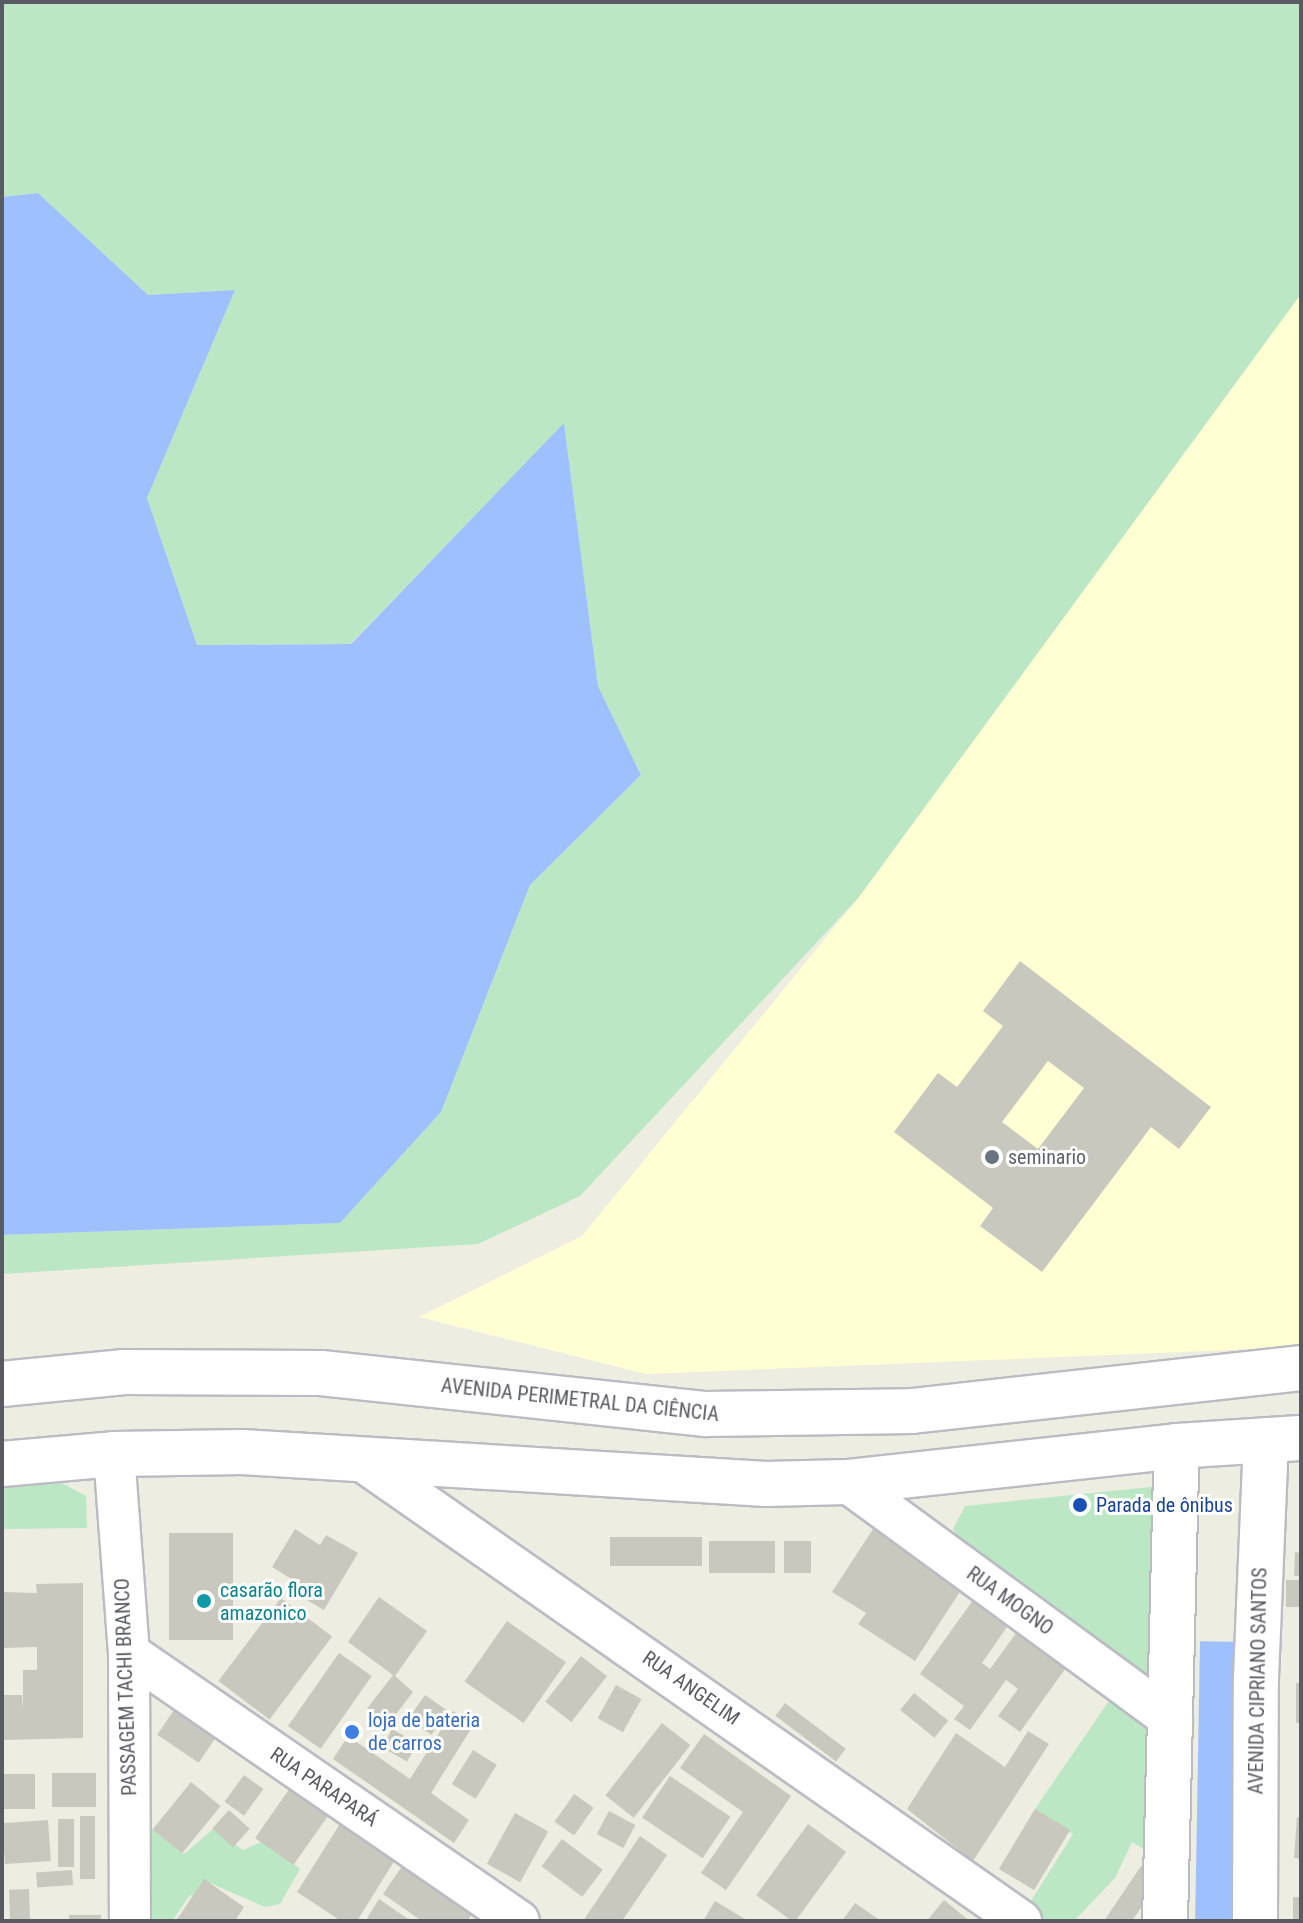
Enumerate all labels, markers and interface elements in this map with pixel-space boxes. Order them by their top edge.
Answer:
place label: seminario [1008,1145,1086,1169]
marker: seminario [983,1148,1001,1166]
street label: AVENIDA PERIMETRAL DA CIÊNCIA [440,1373,720,1427]
place label: Parada de ônibus [1096,1493,1233,1517]
marker: Parada de ônibus [1071,1496,1089,1514]
street label: RUA MOGNO [962,1562,1058,1640]
street label: AVENIDA CIPRIANO SANTOS [1244,1567,1272,1795]
street label: PASSAGEM TACHI BRANCO [110,1578,142,1796]
place label: casarão flora amazonico [220,1578,323,1625]
marker: casarão flora amazonico [195,1592,213,1610]
street label: RUA ANGELIM [638,1646,744,1730]
place label: loja de bateria de carros [368,1708,480,1755]
marker: loja de bateria de carros [343,1723,361,1741]
street label: RUA PARAPARÁ [266,1742,382,1832]

